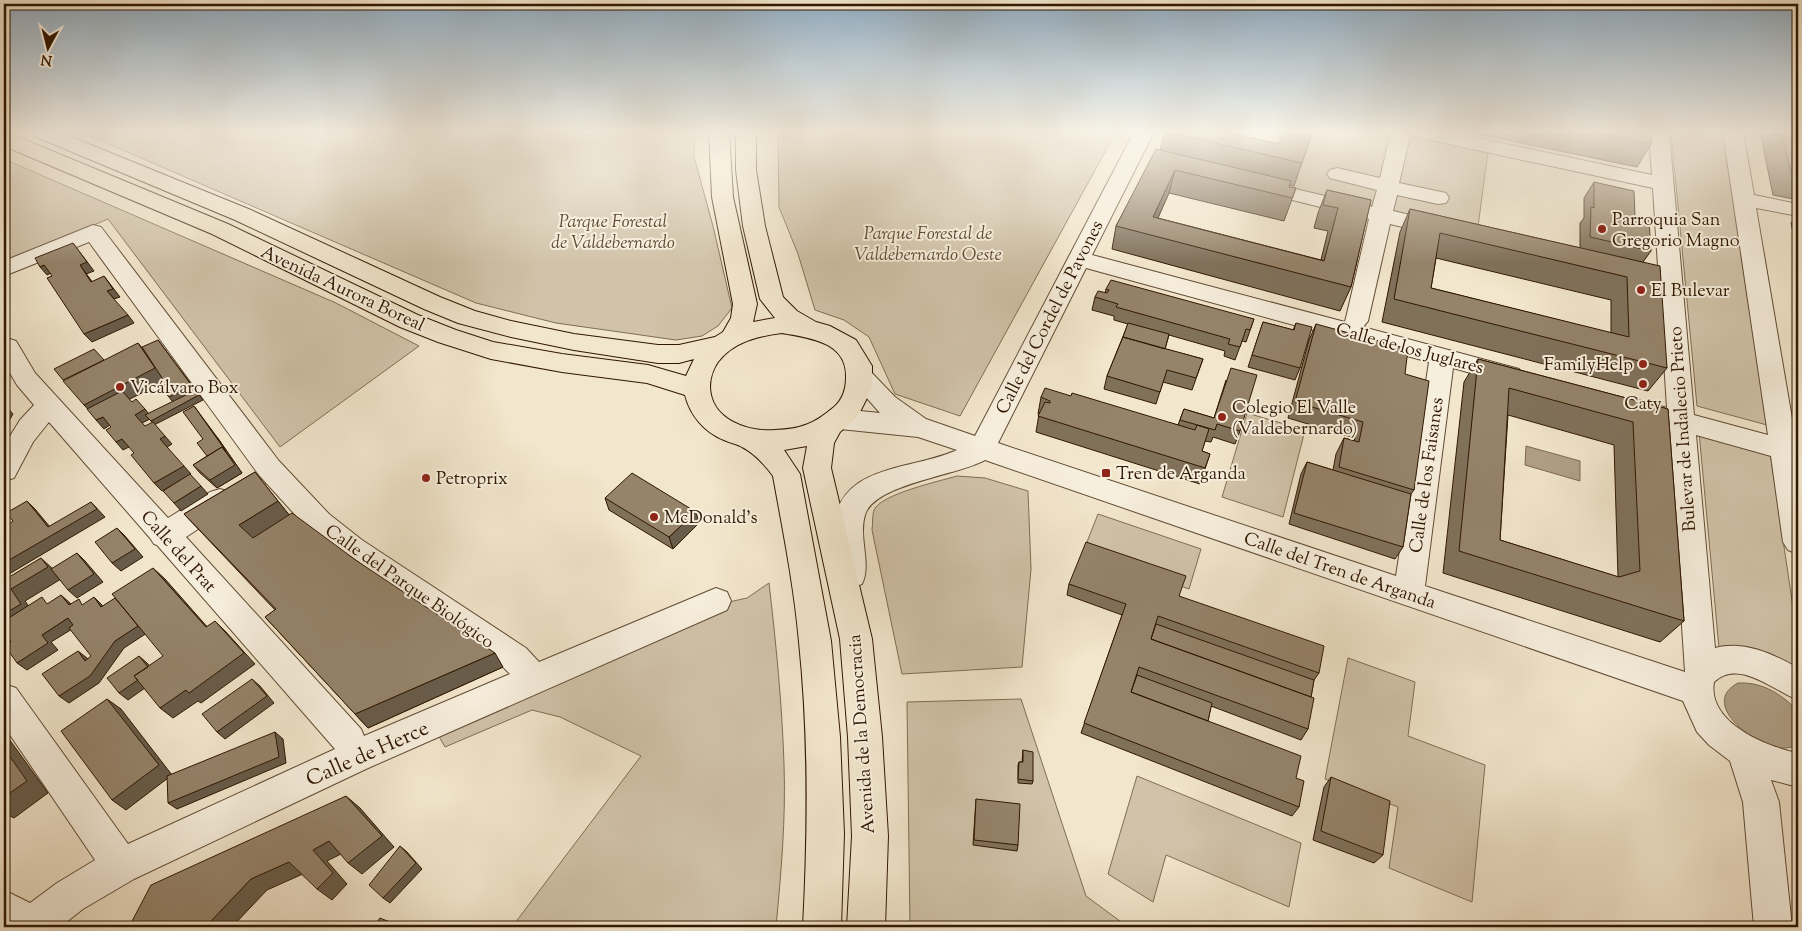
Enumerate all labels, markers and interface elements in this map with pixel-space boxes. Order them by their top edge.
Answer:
north arrow [22,22,72,72]
text: N [40,48,53,70]
place label: Parroquia San Gregorio Magno [1612,208,1740,255]
park label: Parque Forestal de Valdebernardo [551,210,675,257]
street label: Calle del Cordel de Pavones [991,217,1111,419]
park label: Parque Forestal de Valdebernardo Oeste [854,222,1002,269]
marker: Parroquia San Gregorio Magno [1596,223,1608,235]
street label: Avenida Aurora Boreal [256,240,428,339]
place label: El Bulevar [1651,279,1730,305]
marker: El Bulevar [1635,284,1647,296]
street label: Calle de los Juglares [1333,318,1486,382]
street label: Bulevar de Indalecio Prieto [1664,325,1704,532]
place label: FamilyHelp [1544,353,1633,379]
marker: FamilyHelp [1637,358,1649,370]
place label: Vicálvaro Box [130,376,239,402]
marker: Caty [1637,378,1649,390]
marker: Vicálvaro Box [114,381,126,393]
place label: Caty [1624,392,1662,418]
place label: Colegio El Valle (Valdebernardo) [1232,396,1357,443]
street label: Calle de los Faisanes [1404,396,1452,555]
marker: Colegio El Valle (Valdebernardo) [1216,411,1228,423]
place label: Tren de Arganda [1116,462,1246,488]
place label: Petroprix [436,467,508,493]
marker: Tren de Arganda [1100,467,1112,479]
marker: Petroprix [420,472,432,484]
street label: Calle del Prat [133,505,222,599]
place label: McDonald's [664,506,758,532]
marker: McDonald's [648,511,660,523]
street label: Calle del Parque Biológico [319,519,499,656]
street label: Calle del Tren de Arganda [1240,527,1439,617]
street label: Avenida de la Democracia [843,633,883,834]
street label: Calle de Herce [302,714,434,795]

